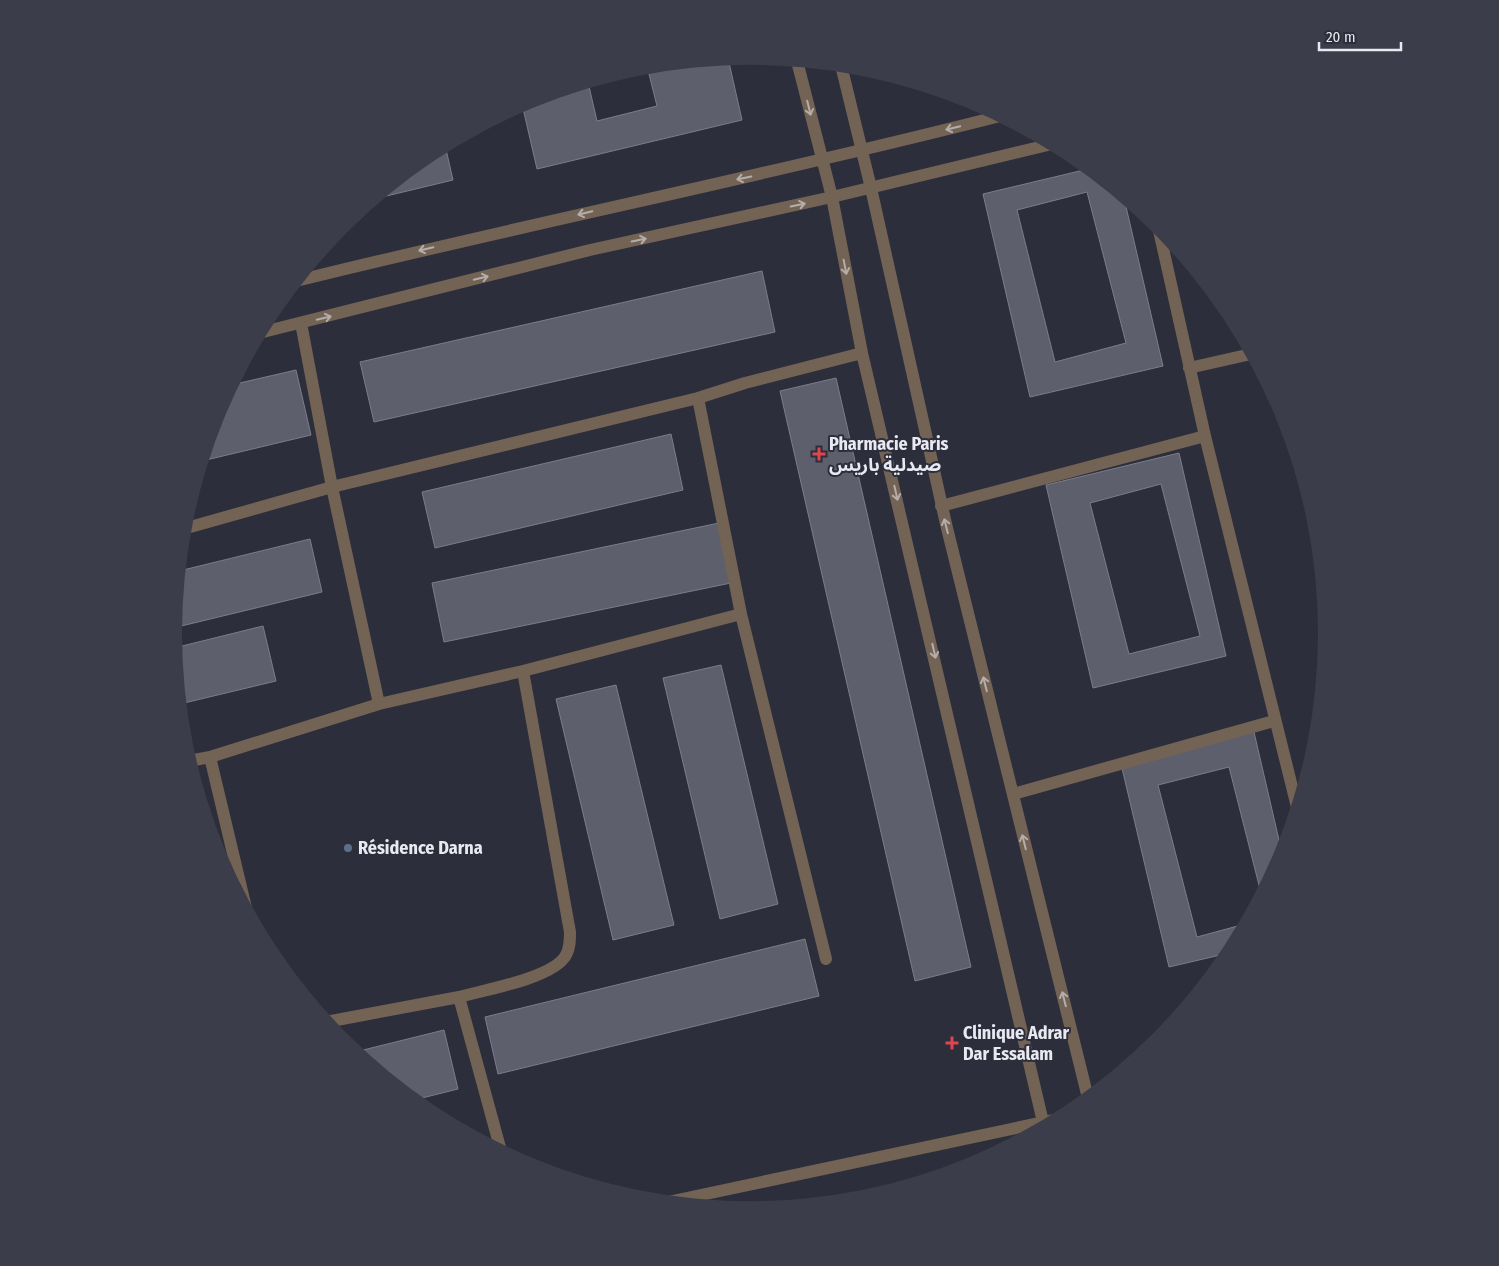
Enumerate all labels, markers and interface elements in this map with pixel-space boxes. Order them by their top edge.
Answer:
scale bar [1319,20,1402,52]
text: 20 m [1326,28,1356,46]
one-way arrow [805,100,814,116]
one-way arrow [945,124,961,133]
one-way arrow [736,174,752,183]
one-way arrow [789,200,805,209]
one-way arrow [577,209,593,218]
one-way arrow [631,234,647,244]
one-way arrow [419,245,435,254]
one-way arrow [841,258,851,274]
one-way arrow [473,273,489,282]
one-way arrow [315,312,331,322]
place label: Pharmacie Paris صيدلية باريس [829,433,949,476]
marker: Pharmacie Paris صيدلية باريس [813,448,825,460]
one-way arrow [892,485,901,501]
one-way arrow [941,519,950,535]
one-way arrow [930,643,939,659]
one-way arrow [980,676,989,692]
one-way arrow [1019,834,1029,850]
place label: Résidence Darna [358,837,483,859]
marker: Résidence Darna [342,842,354,854]
one-way arrow [1059,992,1068,1008]
place label: Clinique Adrar Dar Essalam [963,1022,1070,1065]
marker: Clinique Adrar Dar Essalam [945,1036,959,1050]

